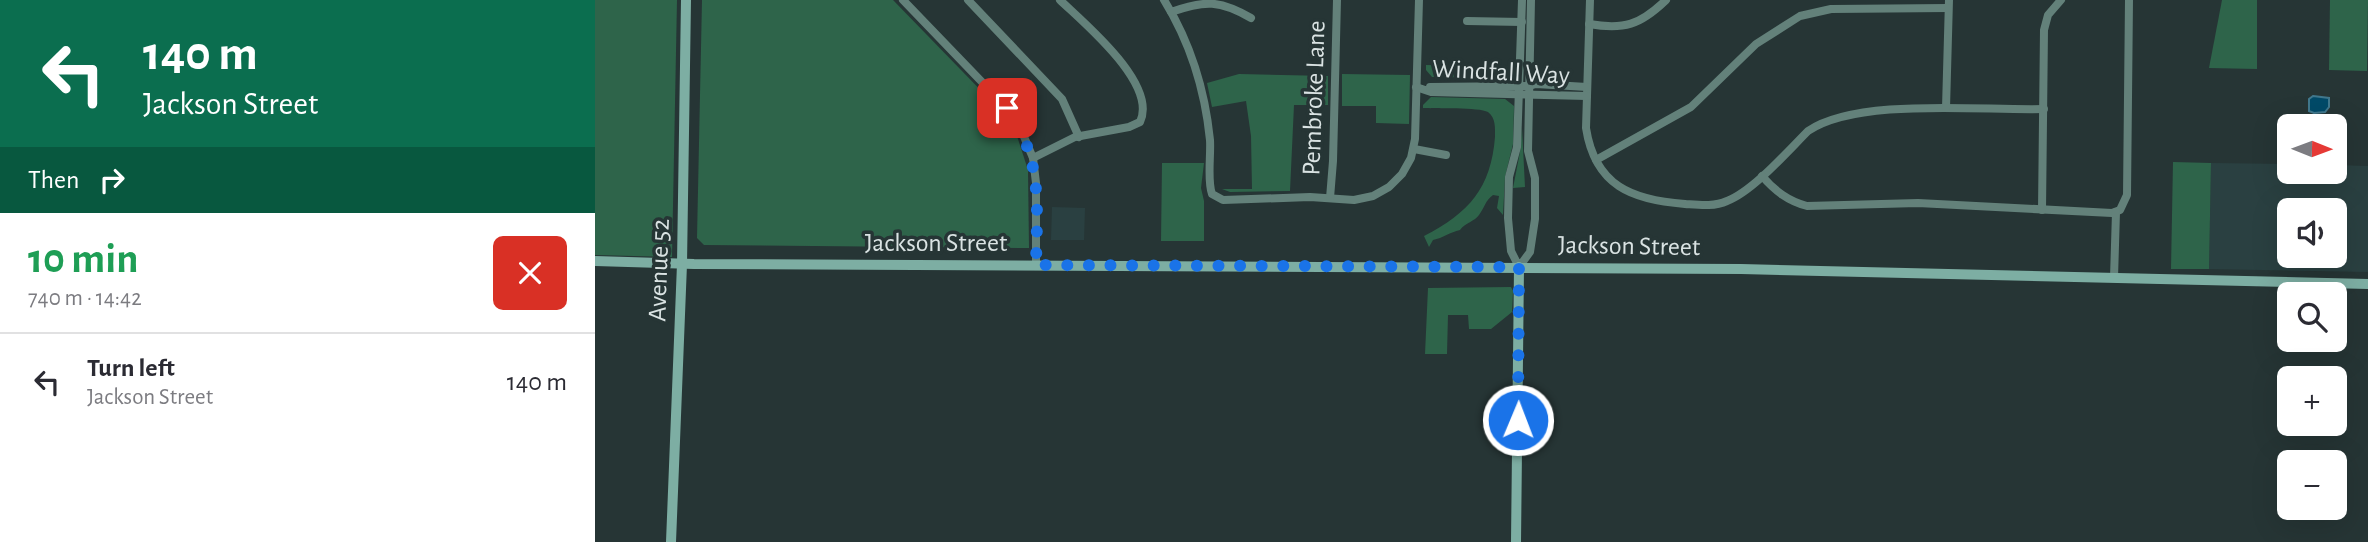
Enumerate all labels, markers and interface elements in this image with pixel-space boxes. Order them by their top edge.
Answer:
street label: Pembroke Lane [1298,20,1330,176]
icon: left [28,28,119,119]
text: 140 m [143,30,258,79]
street label: Windfall Way [1431,55,1570,89]
pin [977,78,1037,138]
text: Jackson Street [143,88,318,120]
icon: arrive [988,89,1026,127]
north arrow [2277,114,2347,184]
map controls [2277,114,2347,520]
icon: right [93,161,131,199]
text: Then [28,167,79,193]
button: sound [2277,198,2347,268]
street label: Avenue 52 [644,218,674,322]
street label: Jackson Street [865,230,1007,256]
street label: Jackson Street [1558,232,1700,260]
button: close [493,236,567,310]
text: 10 min [28,238,138,280]
button: search [2277,282,2347,352]
text: 740 m · 14:42 [28,287,142,310]
text: Turn left [87,355,175,381]
icon: left [28,363,66,401]
button: + [2277,366,2347,436]
text: 140 m [507,369,567,395]
position arrow [1481,383,1555,457]
text: Jackson Street [87,386,213,409]
button: − [2277,450,2347,520]

